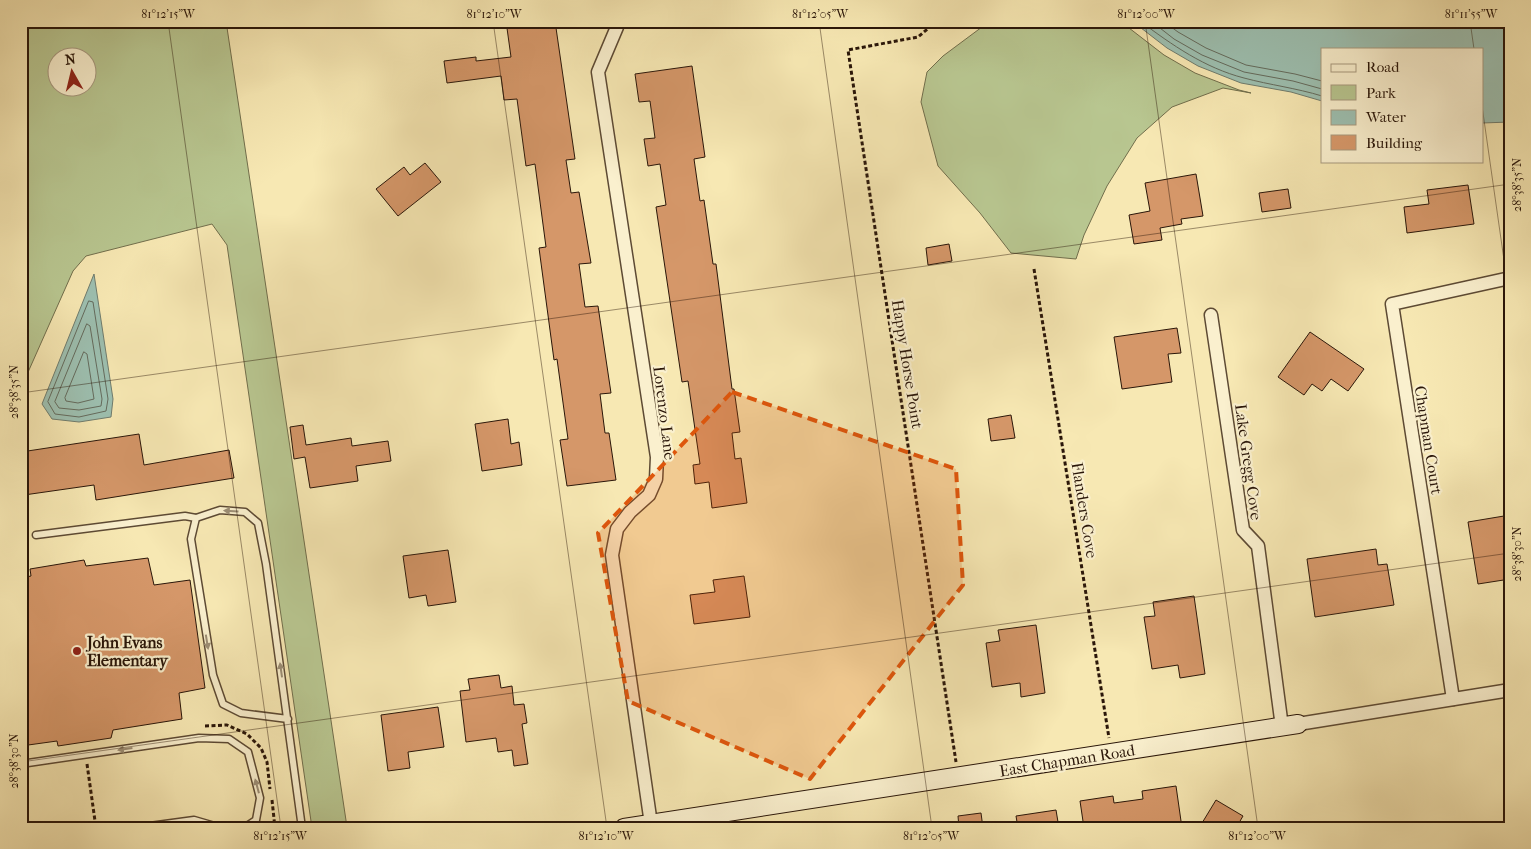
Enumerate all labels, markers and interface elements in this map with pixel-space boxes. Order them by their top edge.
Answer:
text: 81°12'15"W [141,7,196,21]
text: 81°12'10"W [467,7,523,21]
text: 81°12'05"W [792,7,849,21]
text: 81°12'00"W [1117,7,1176,21]
text: 81°11'55"W [1445,7,1499,21]
north arrow [48,48,98,98]
legend [1321,48,1484,162]
text: N [64,50,77,69]
text: Road [1366,58,1400,76]
text: Park [1366,84,1396,102]
text: Water [1365,108,1406,126]
text: Building [1366,134,1423,152]
text: 28°38'35"N [1510,158,1524,212]
street label: Happy Horse Point [888,298,927,430]
text: 28°38'35"N [7,365,21,419]
street label: Lorenzo Lane [649,365,680,461]
street label: Chapman Court [1411,384,1447,496]
street label: Lake Gregg Cove [1231,403,1266,521]
street label: Flanders Cove [1068,461,1101,559]
one-way arrow [223,506,239,514]
text: 28°38'30"N [1510,526,1524,582]
place label: John Evans Elementary [85,633,169,671]
one-way arrow [204,634,212,650]
marker: John Evans Elementary [71,645,83,657]
one-way arrow [277,662,285,678]
text: 28°38'30"N [7,733,21,789]
street label: East Chapman Road [998,740,1137,781]
one-way arrow [117,745,133,753]
one-way arrow [253,778,261,793]
text: 81°12'15"W [253,829,308,843]
text: 81°12'10"W [579,829,635,843]
text: 81°12'05"W [903,829,960,843]
text: 81°12'00"W [1228,829,1287,843]

